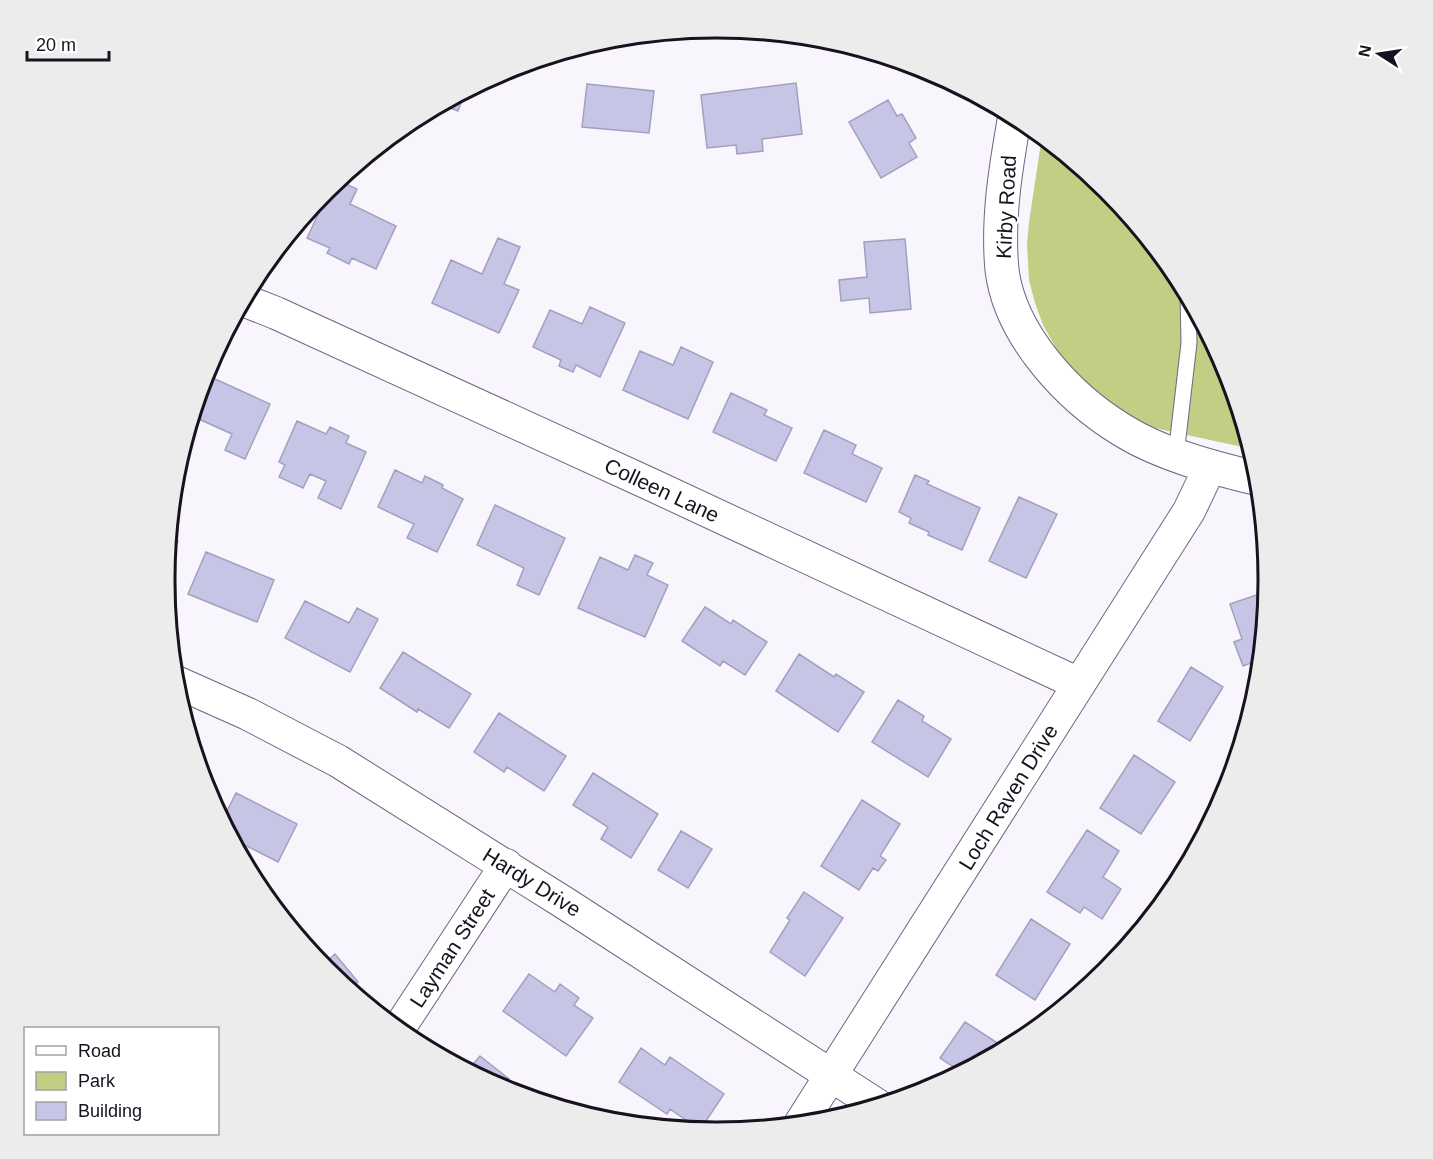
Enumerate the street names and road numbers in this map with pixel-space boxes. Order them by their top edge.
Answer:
street label: Kirby Road [992,155,1020,259]
street label: Colleen Lane [601,453,723,527]
street label: Loch Raven Drive [954,720,1062,874]
street label: Hardy Drive [479,843,585,921]
street label: Layman Street [405,884,499,1012]

